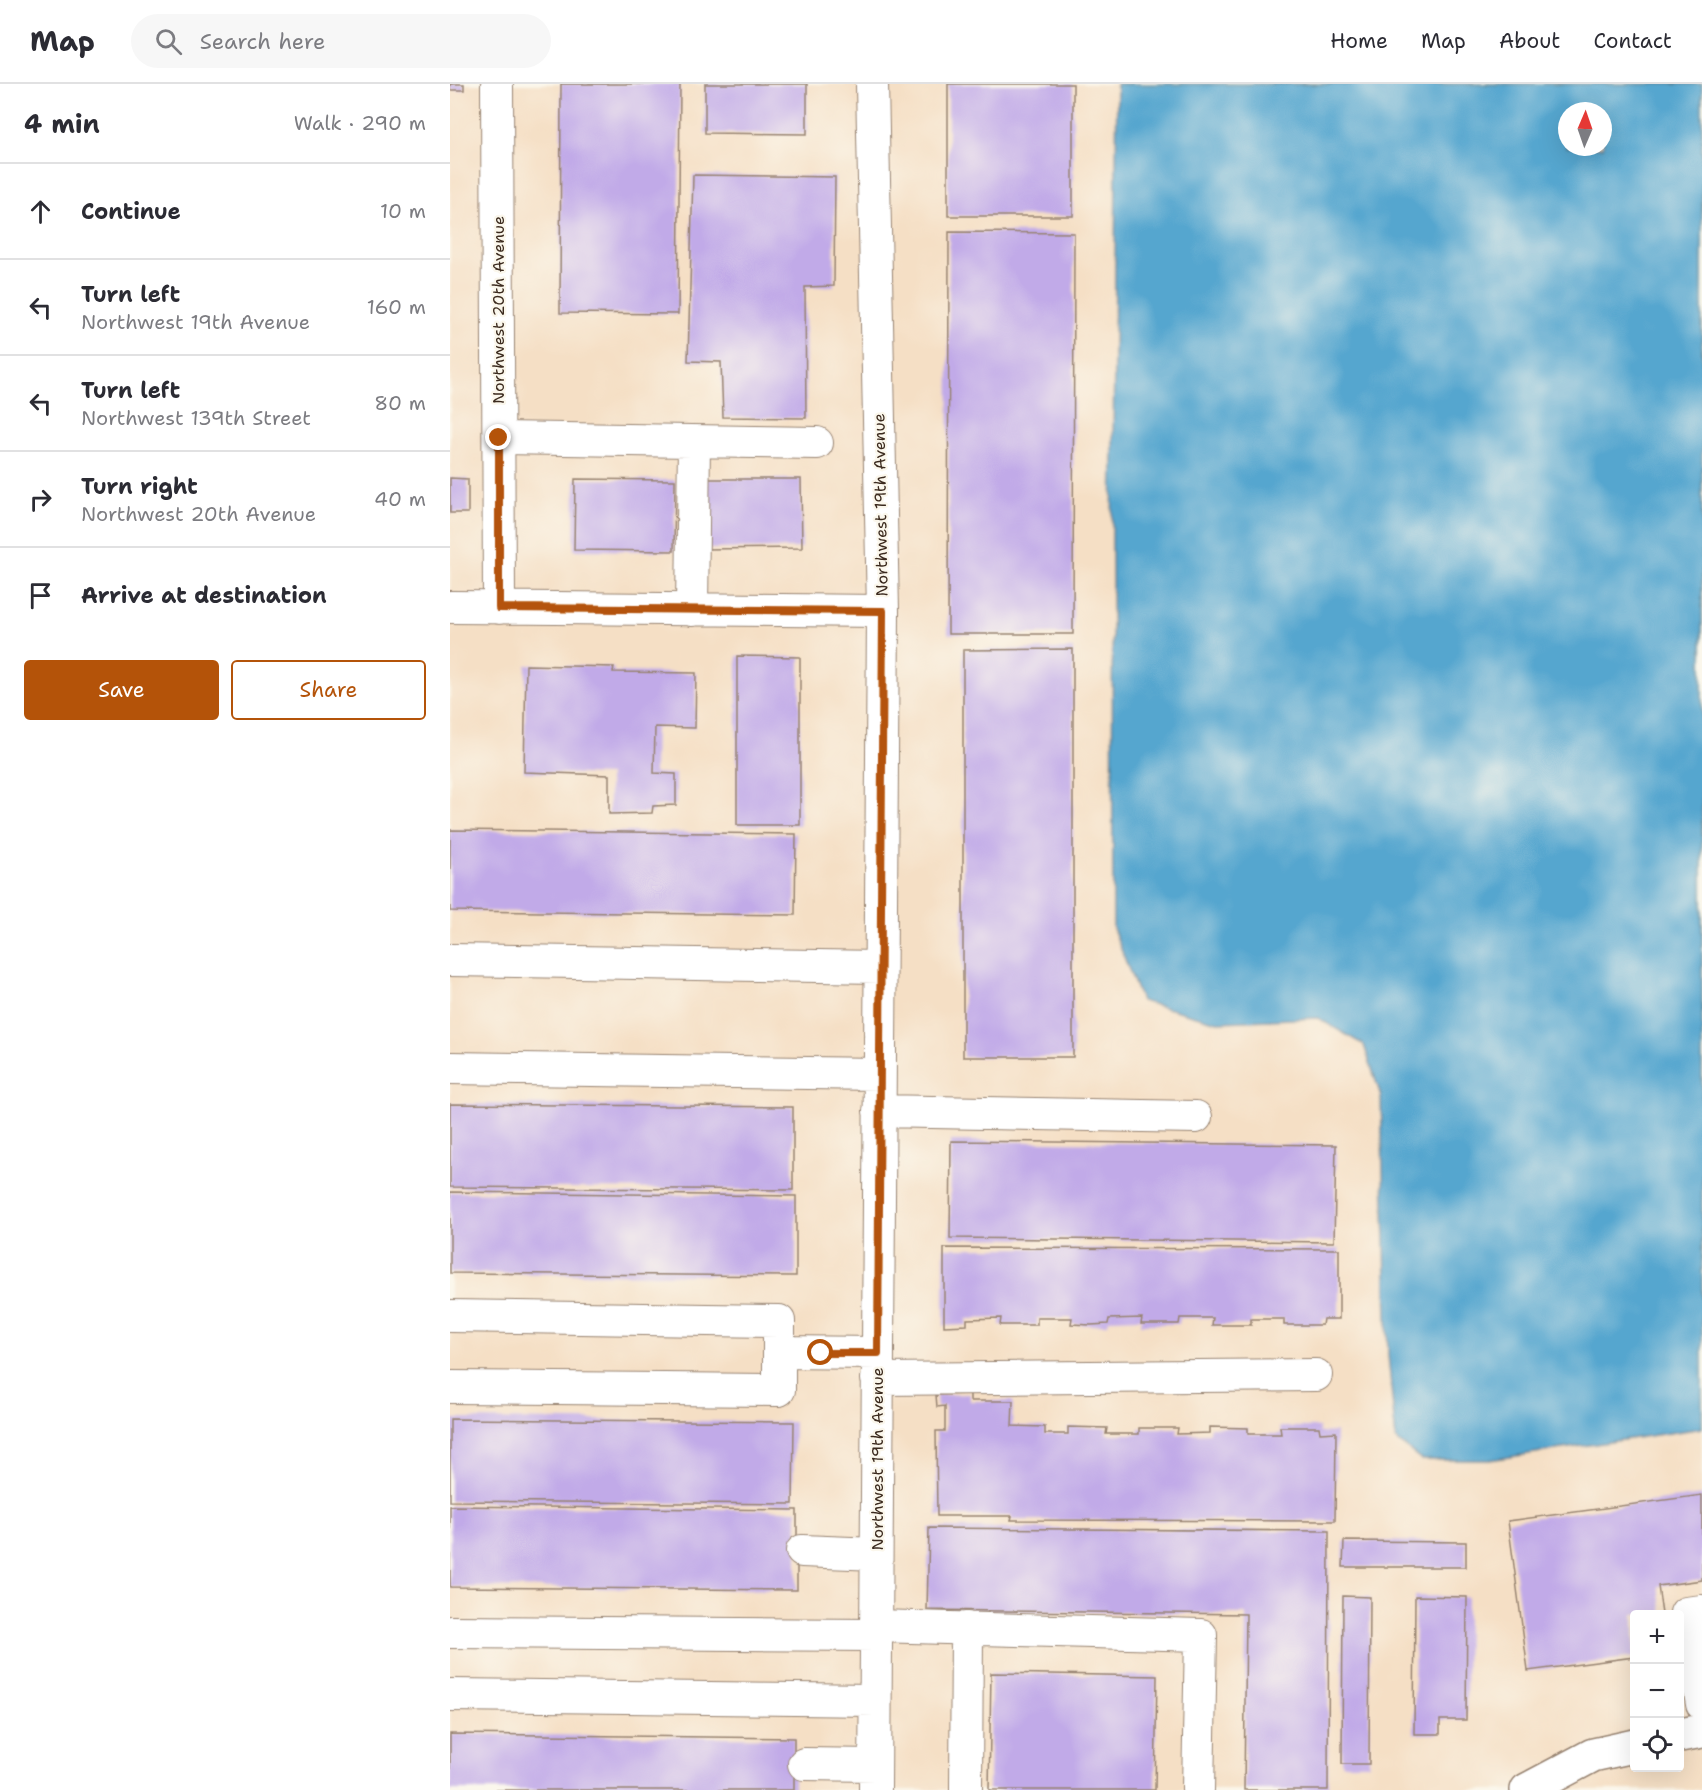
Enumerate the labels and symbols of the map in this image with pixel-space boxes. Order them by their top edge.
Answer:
north arrow [1558,102,1612,156]
street label: Northwest 20th Avenue [488,216,509,404]
street label: Northwest 19th Avenue [868,413,893,597]
route end [485,424,511,450]
route start [807,1339,833,1365]
street label: Northwest 19th Avenue [867,1367,888,1551]

